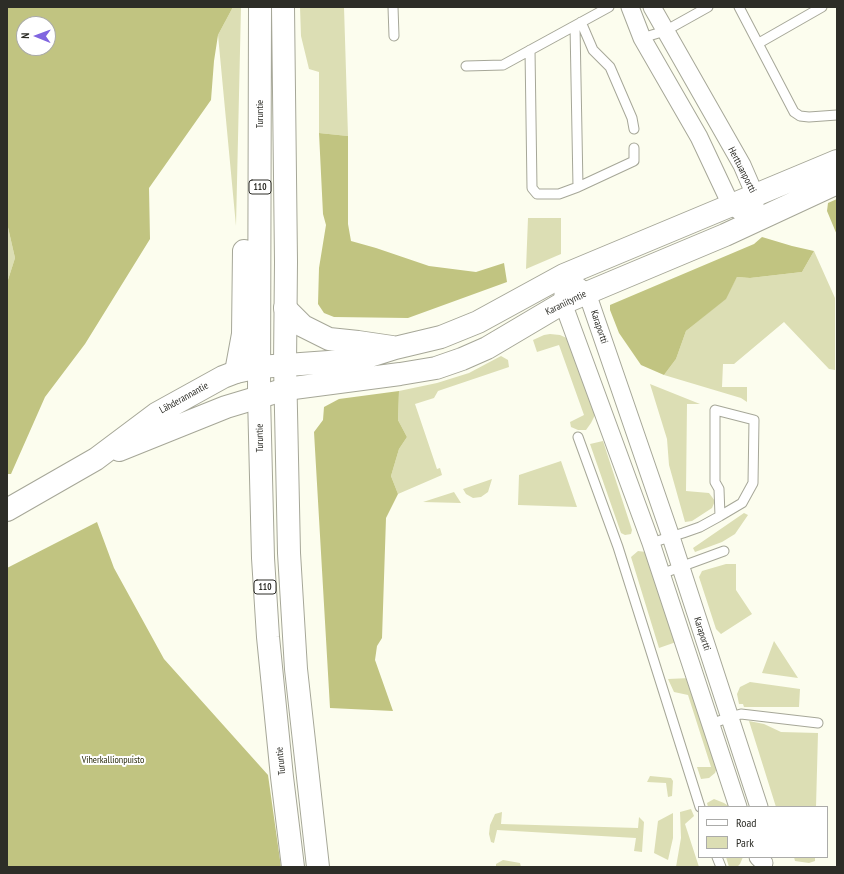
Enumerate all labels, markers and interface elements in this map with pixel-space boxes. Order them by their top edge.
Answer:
north arrow [16,16,56,56]
text: N [18,33,32,39]
street label: Turuntie [254,100,266,128]
street label: Herttuanportti [725,145,759,195]
road number: 110 [249,180,271,194]
street label: Karaniityntie [544,288,588,318]
street label: Karaportti [588,309,610,345]
street label: Lähderannantie [157,380,211,416]
street label: Turuntie [254,424,266,452]
road number: 110 [254,580,276,594]
street label: Karaportti [691,616,713,652]
street label: Turuntie [274,746,288,776]
park label: Viherkallionpuisto [82,754,144,766]
legend [698,806,828,858]
text: Road [736,815,756,830]
text: Park [736,835,754,850]

